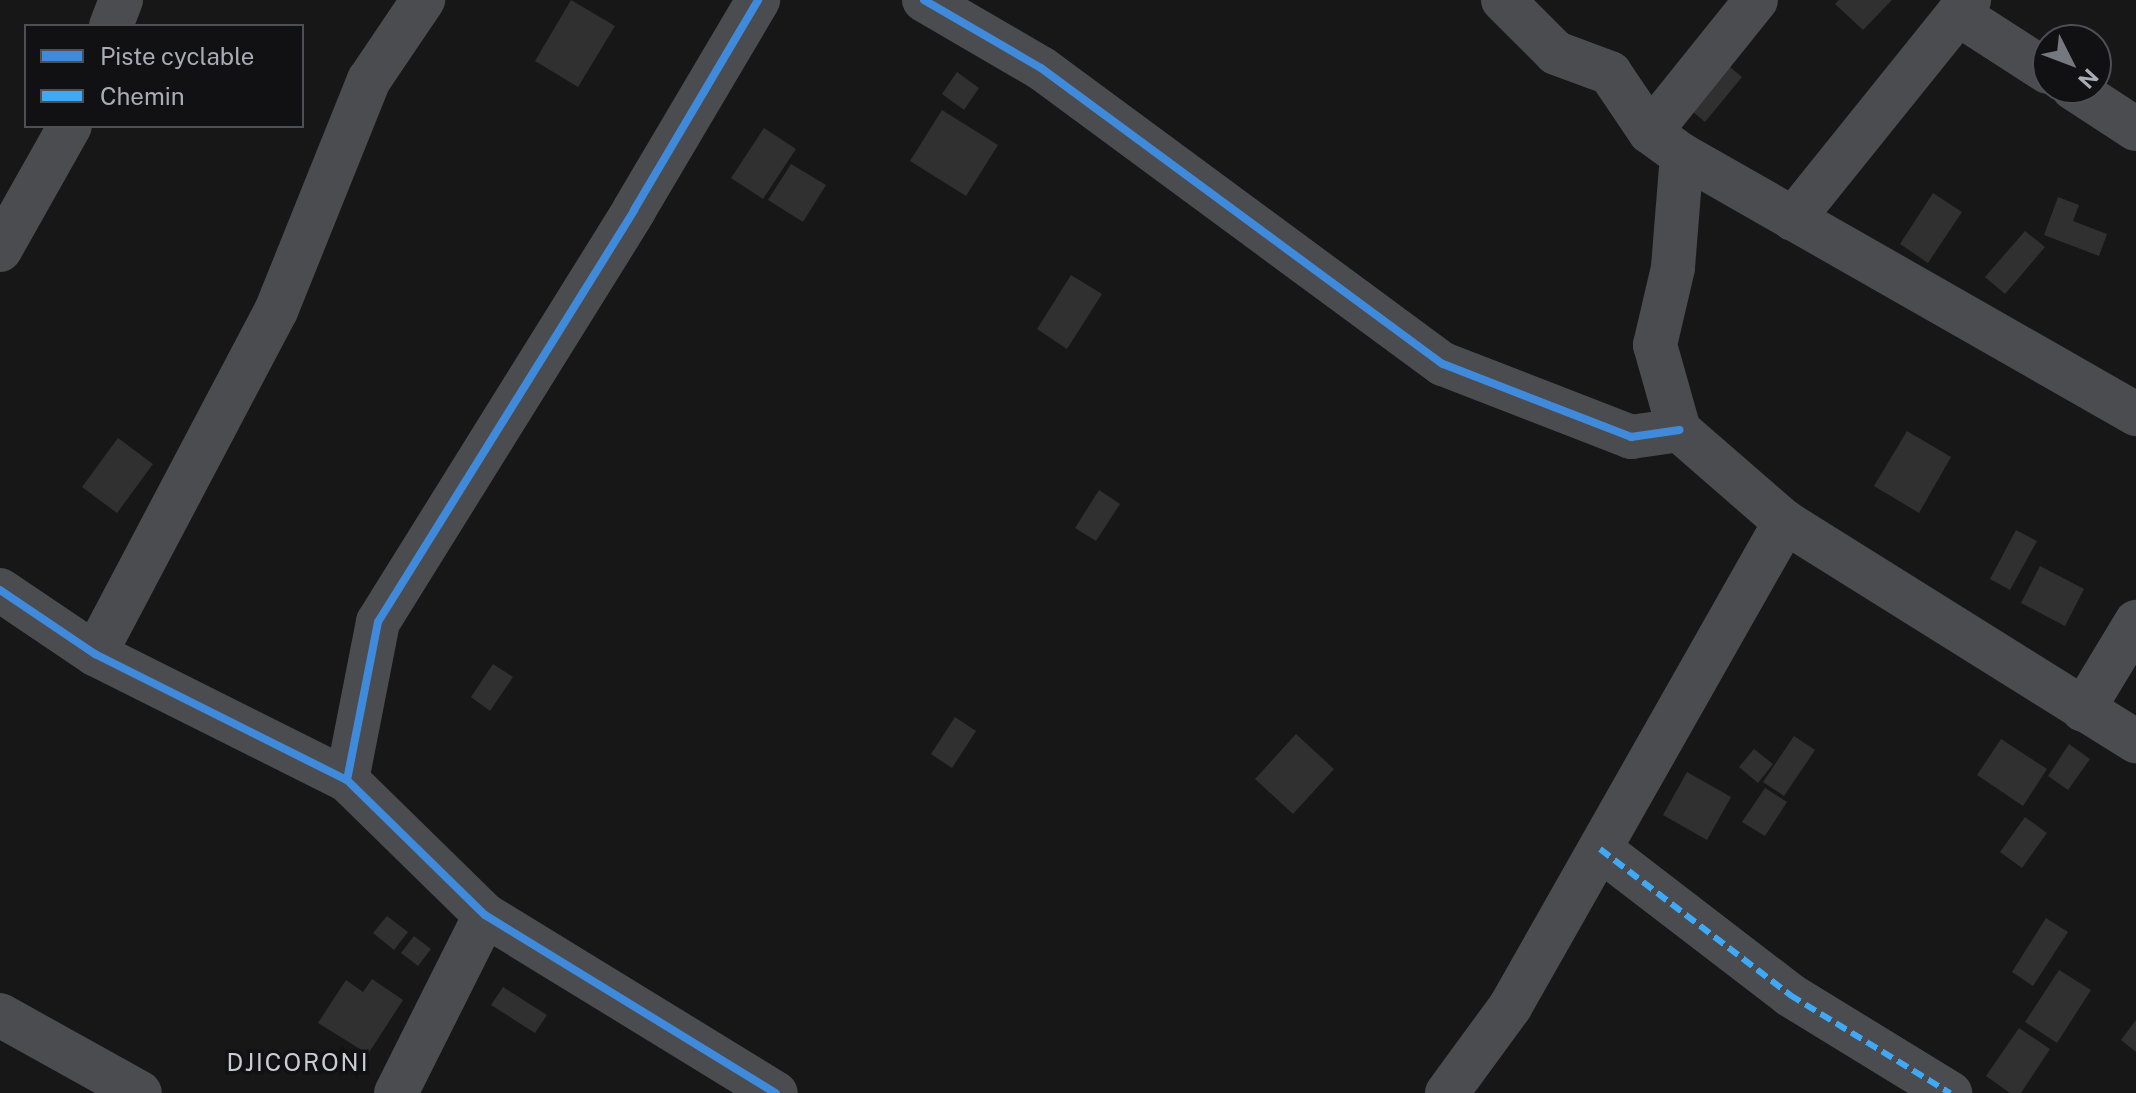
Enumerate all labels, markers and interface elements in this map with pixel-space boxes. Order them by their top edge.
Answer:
legend [24,24,304,128]
north arrow [2032,24,2112,104]
text: Piste cyclable [100,42,254,70]
text: N [2073,64,2104,94]
text: Chemin [100,82,185,110]
district label: DJICORONI [226,1049,370,1077]

